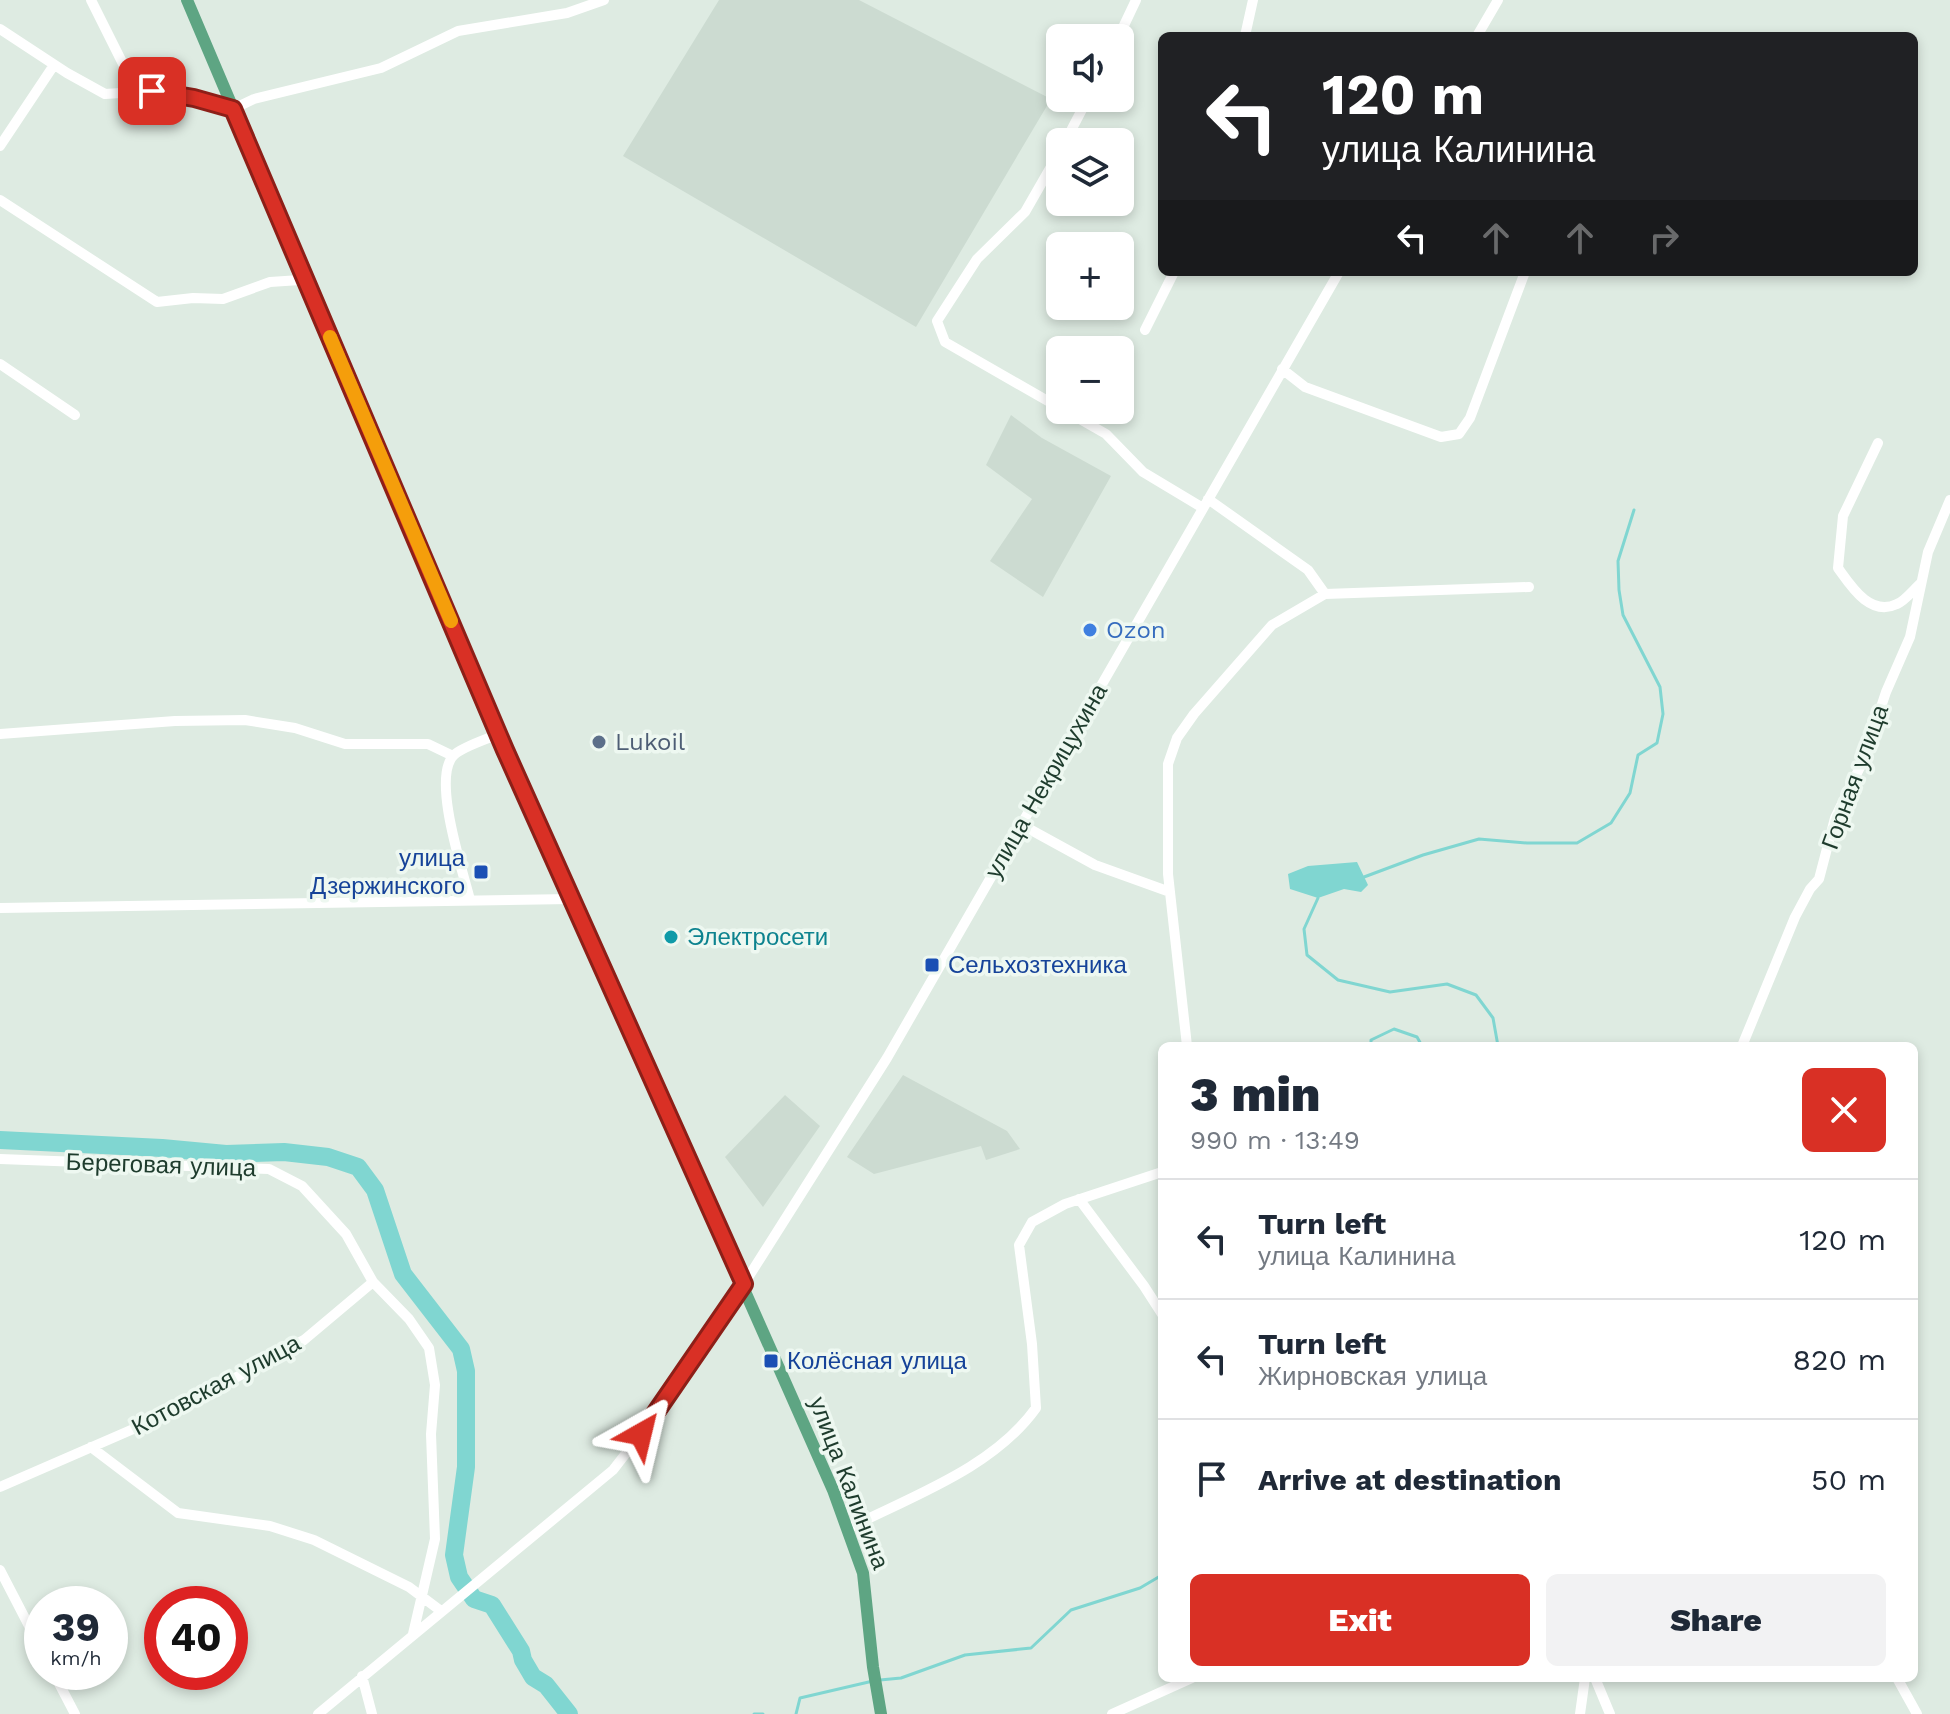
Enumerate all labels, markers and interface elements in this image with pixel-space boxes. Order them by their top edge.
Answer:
map controls [1046,24,1134,424]
button: sound [1046,24,1134,112]
pin [118,57,186,125]
text: 120 m [1322,62,1484,128]
icon: left [1190,64,1294,168]
icon: arrive [130,69,174,113]
button: layers [1046,128,1134,216]
text: улица Калинина [1322,129,1595,171]
icon: left [1390,216,1434,260]
icon: ahead [1474,216,1518,260]
icon: ahead [1558,216,1602,260]
icon: right [1642,216,1686,260]
button: + [1046,232,1134,320]
button: − [1046,336,1134,424]
place label: Ozon [1106,616,1166,644]
marker: Ozon [1081,621,1099,639]
street label: улица Некрицухина [979,678,1113,883]
street label: Горная улица [1816,700,1894,853]
place label: Lukoil [615,728,686,756]
marker: Lukoil [590,733,608,751]
place label: улица Дзержинского [310,844,466,900]
marker: улица Дзержинского [472,863,490,881]
place label: Электросети [687,923,828,951]
marker: Электросети [662,928,680,946]
place label: Сельхозтехника [948,951,1127,979]
marker: Сельхозтехника [923,956,941,974]
text: 3 min [1190,1066,1321,1123]
button: close [1802,1068,1886,1152]
text: 990 m · 13:49 [1190,1125,1360,1155]
street label: Береговая улица [65,1148,257,1182]
text: Turn left [1258,1206,1386,1241]
icon: left [1190,1217,1234,1261]
text: 120 m [1799,1222,1886,1257]
text: улица Калинина [1258,1241,1455,1271]
text: Turn left [1258,1326,1386,1361]
street label: Котовская улица [127,1328,306,1441]
icon: left [1190,1337,1234,1381]
text: 820 m [1793,1342,1886,1377]
place label: Колёсная улица [787,1347,968,1375]
marker: Колёсная улица [762,1352,780,1370]
text: Жирновская улица [1258,1361,1487,1391]
position arrow [599,1392,683,1476]
street label: улица Калинина [803,1393,895,1574]
icon: arrive [1190,1457,1234,1501]
text: Arrive at destination [1258,1462,1562,1497]
text: 50 m [1811,1462,1886,1497]
button: Exit [1190,1574,1530,1666]
button: Share [1546,1574,1886,1666]
speed limit sign: 40 [144,1586,248,1690]
text: 39 [52,1604,100,1651]
text: km/h [50,1646,102,1670]

